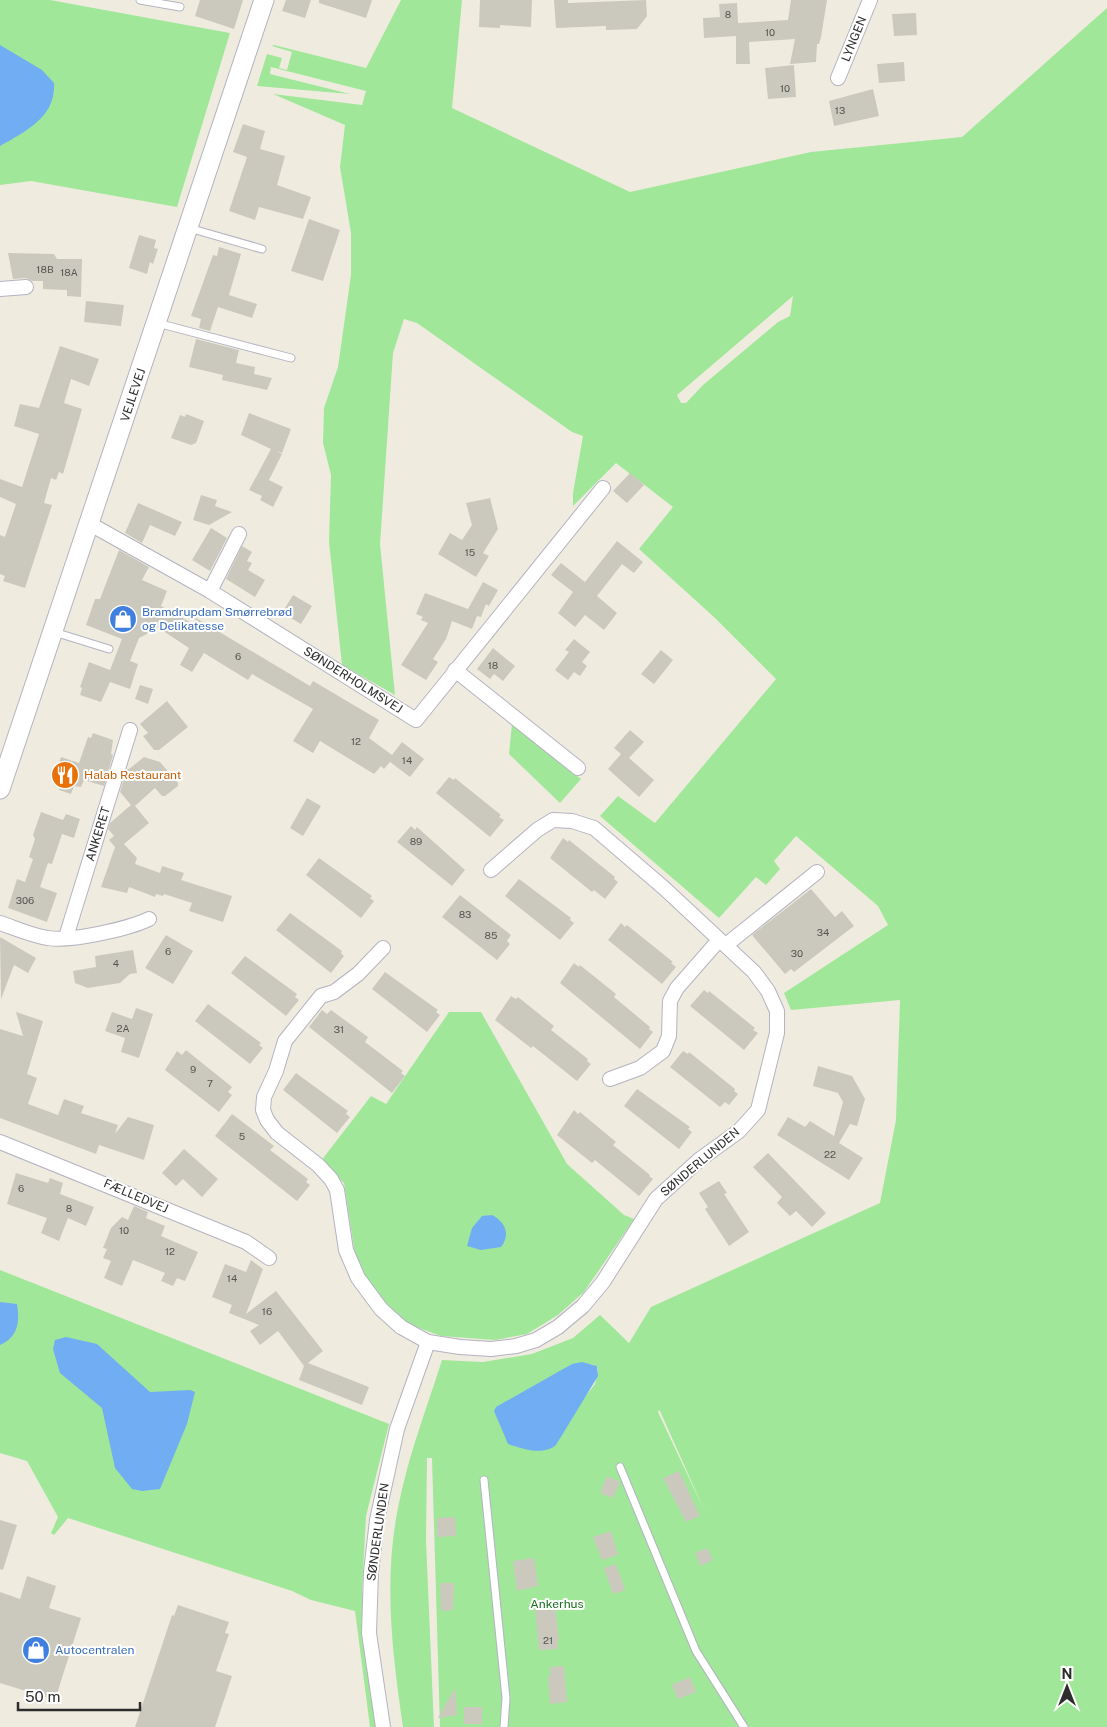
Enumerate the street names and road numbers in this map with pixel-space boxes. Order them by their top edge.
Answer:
street label: LYNGEN [839,14,869,64]
street label: VEJLEVEJ [118,367,148,423]
street label: SØNDERHOLMSVEJ [301,644,405,716]
street label: ANKERET [83,805,113,863]
street label: SØNDERLUNDEN [658,1125,742,1199]
street label: FÆLLEDVEJ [102,1176,170,1216]
street label: SØNDERLUNDEN [364,1482,392,1582]

